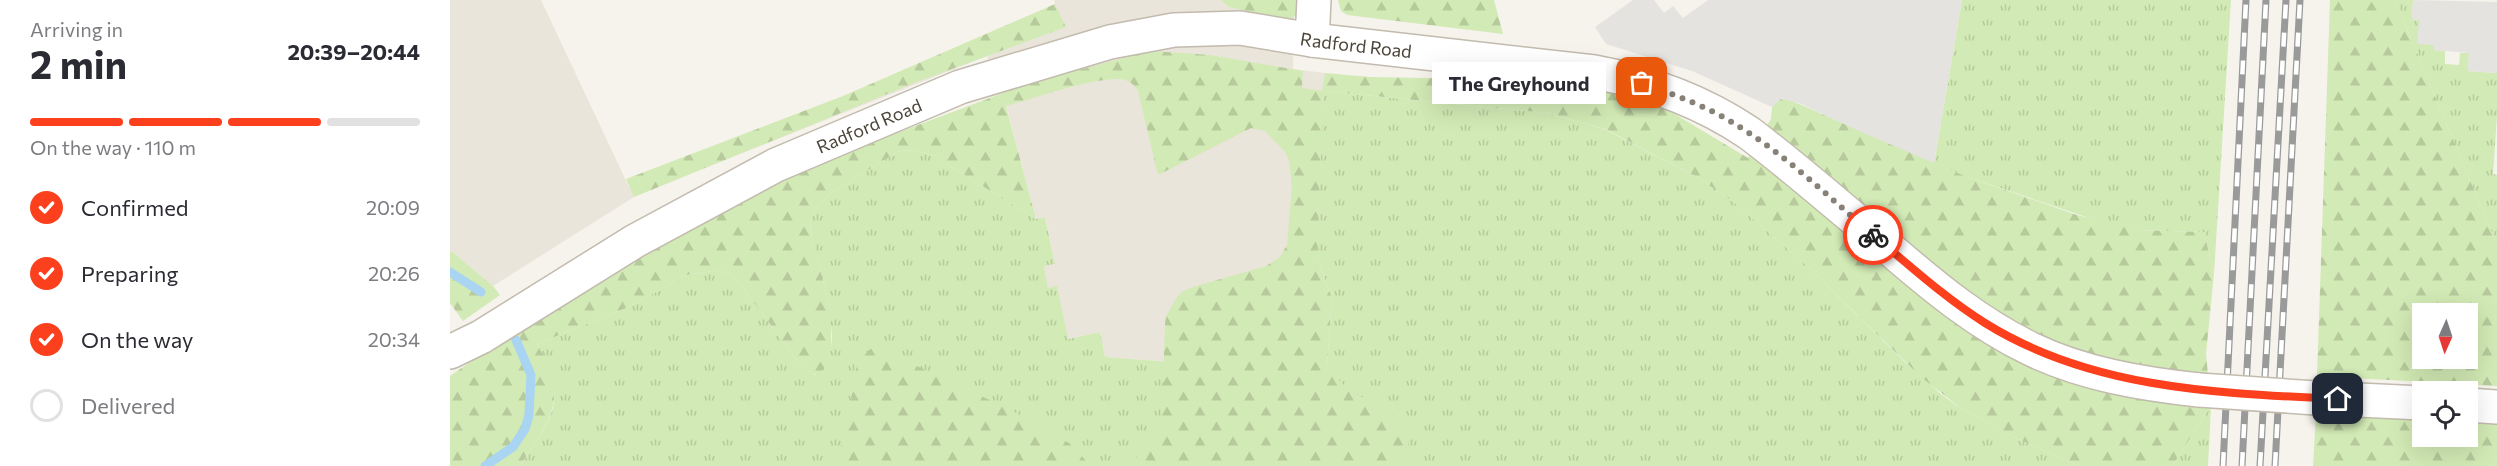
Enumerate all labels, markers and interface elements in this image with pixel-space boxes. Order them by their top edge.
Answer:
text: Arriving in [30,17,123,41]
street label: Radford Road [1299,27,1413,62]
text: 20:39–20:44 [287,38,420,65]
text: 2 min [30,39,127,87]
pin [1616,57,1667,108]
callout: The Greyhound [1432,62,1606,104]
icon: bag [1625,66,1658,99]
text: The Greyhound [1449,71,1589,95]
street label: Radford Road [813,94,925,158]
text: On the way · 110 m [30,135,196,159]
icon: check [30,191,63,224]
text: Confirmed [81,194,188,221]
text: 20:09 [366,195,420,219]
courier [1843,205,1903,265]
icon: bike [1857,219,1890,252]
icon: check [30,257,63,290]
text: Preparing [81,260,178,287]
text: 20:26 [368,261,420,285]
north arrow [2412,303,2478,369]
map controls [2412,303,2478,447]
icon: check [30,323,63,356]
text: On the way [81,326,193,353]
text: 20:34 [368,327,420,351]
pin [2312,373,2363,424]
button: locate [2412,381,2478,447]
icon: home [2321,382,2354,415]
text: Delivered [81,392,175,419]

